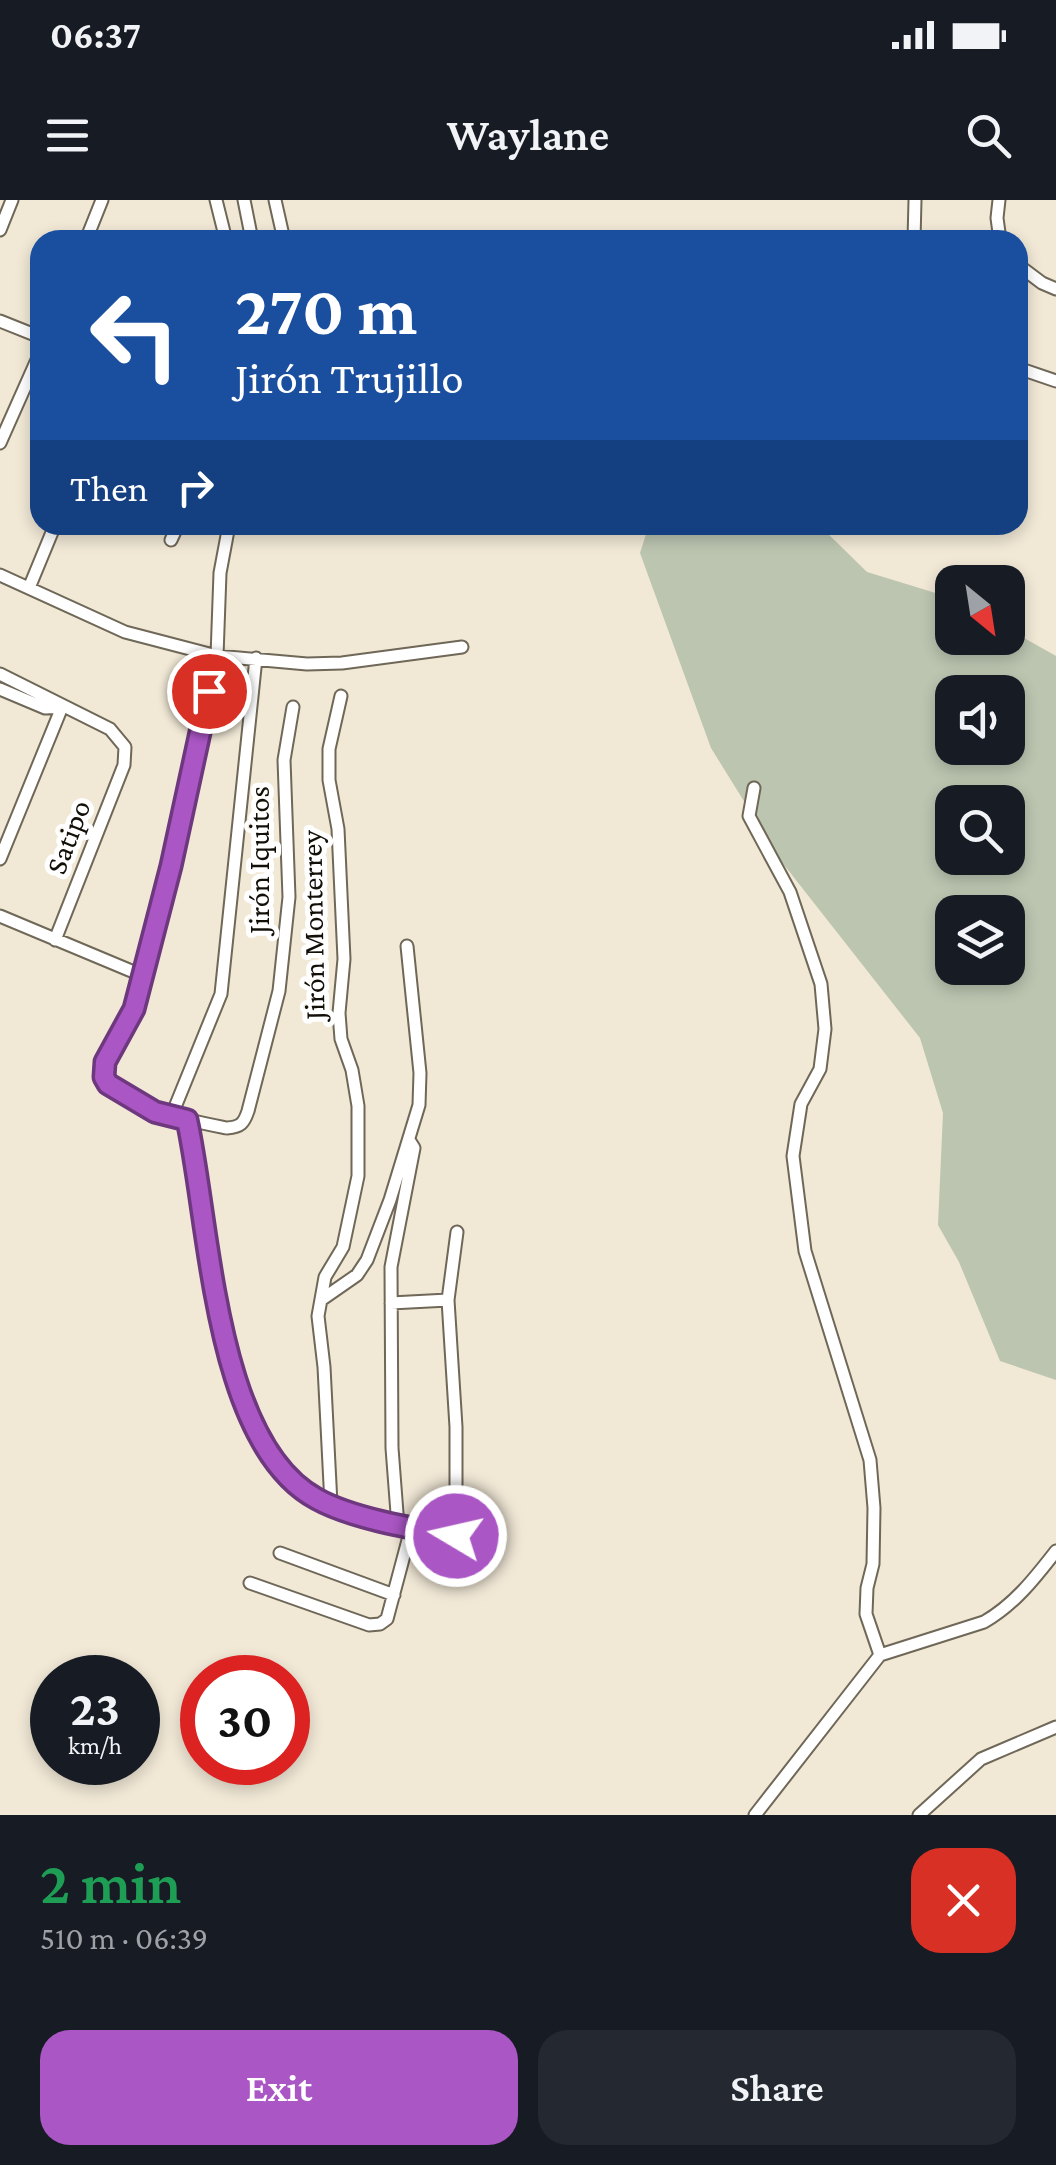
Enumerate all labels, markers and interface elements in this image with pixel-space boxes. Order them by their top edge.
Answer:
text: 06:37 [50,14,141,56]
icon: menu [40,108,95,163]
icon: search [961,108,1016,163]
text: Waylane [447,110,609,160]
icon: left [70,270,200,400]
text: 270 m [235,271,417,349]
text: Jirón Trujillo [235,353,464,403]
icon: right [168,460,223,515]
text: Then [70,467,148,509]
north arrow [935,565,1025,655]
map controls [935,565,1025,985]
pin [167,649,252,734]
icon: arrive [182,664,237,719]
button: sound [935,675,1025,765]
button: search [935,785,1025,875]
street label: Jirón Iquitos [242,786,276,937]
street label: Satipo [38,795,98,879]
street label: Jirón Monterrey [294,830,332,1023]
button: layers [935,895,1025,985]
position arrow [404,1484,508,1588]
speed limit sign: 30 [180,1655,310,1785]
text: 23 [70,1680,120,1736]
text: km/h [68,1732,122,1759]
button: close [911,1848,1016,1953]
text: 2 min [40,1849,181,1916]
text: 510 m · 06:39 [40,1920,208,1956]
button: Exit [40,2030,518,2145]
button: Share [538,2030,1016,2145]

